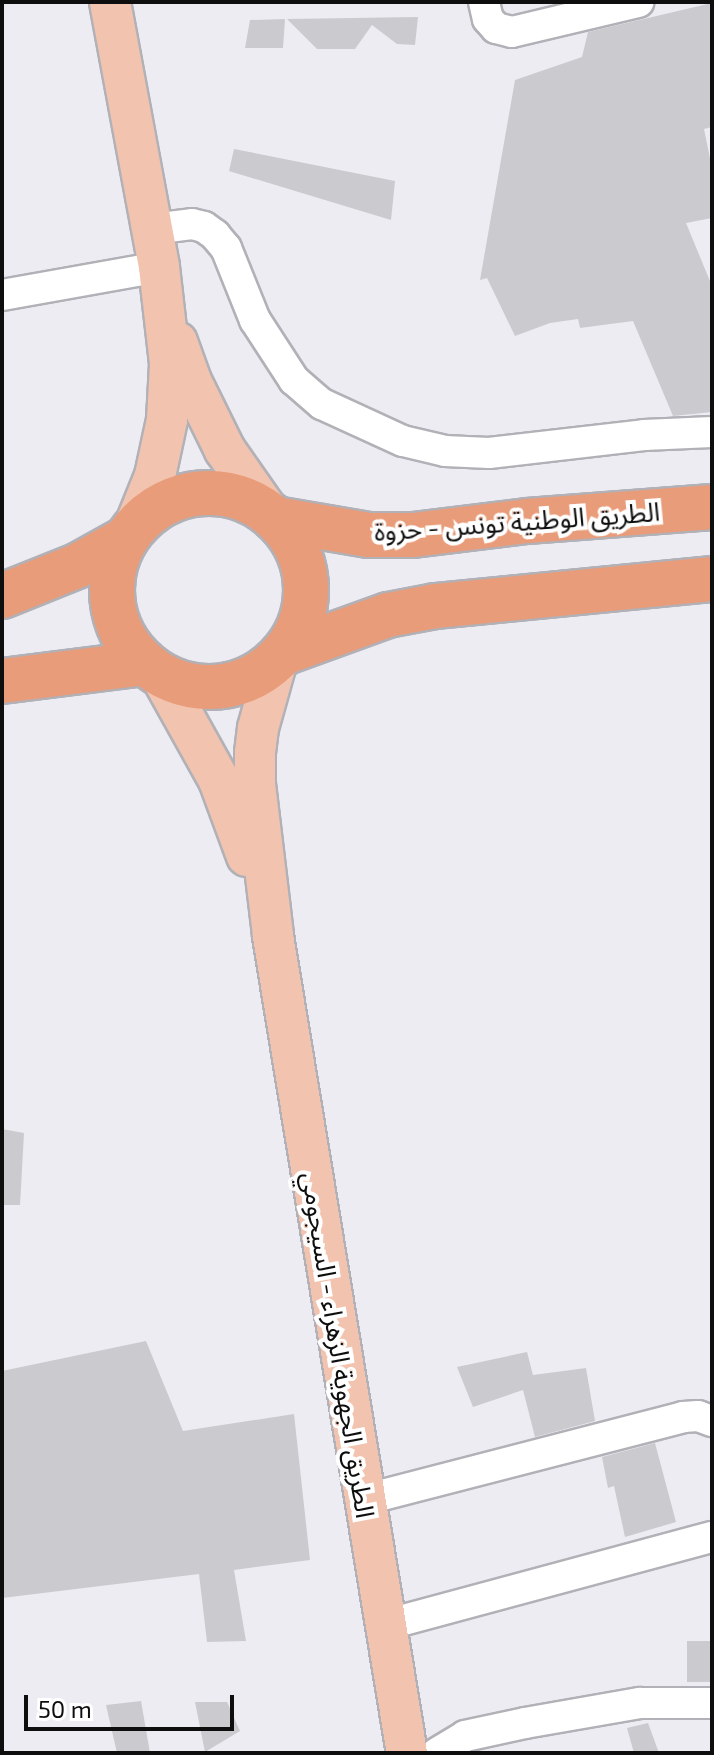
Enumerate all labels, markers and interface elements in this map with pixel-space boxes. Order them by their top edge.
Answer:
street label: الطريق الوطنية تونس - حزوة [373,495,661,547]
street label: الطريق الجهوية الزهراء - السيجومي [296,1170,382,1520]
scale bar [28,1679,238,1729]
text: 50 m [38,1694,92,1723]

